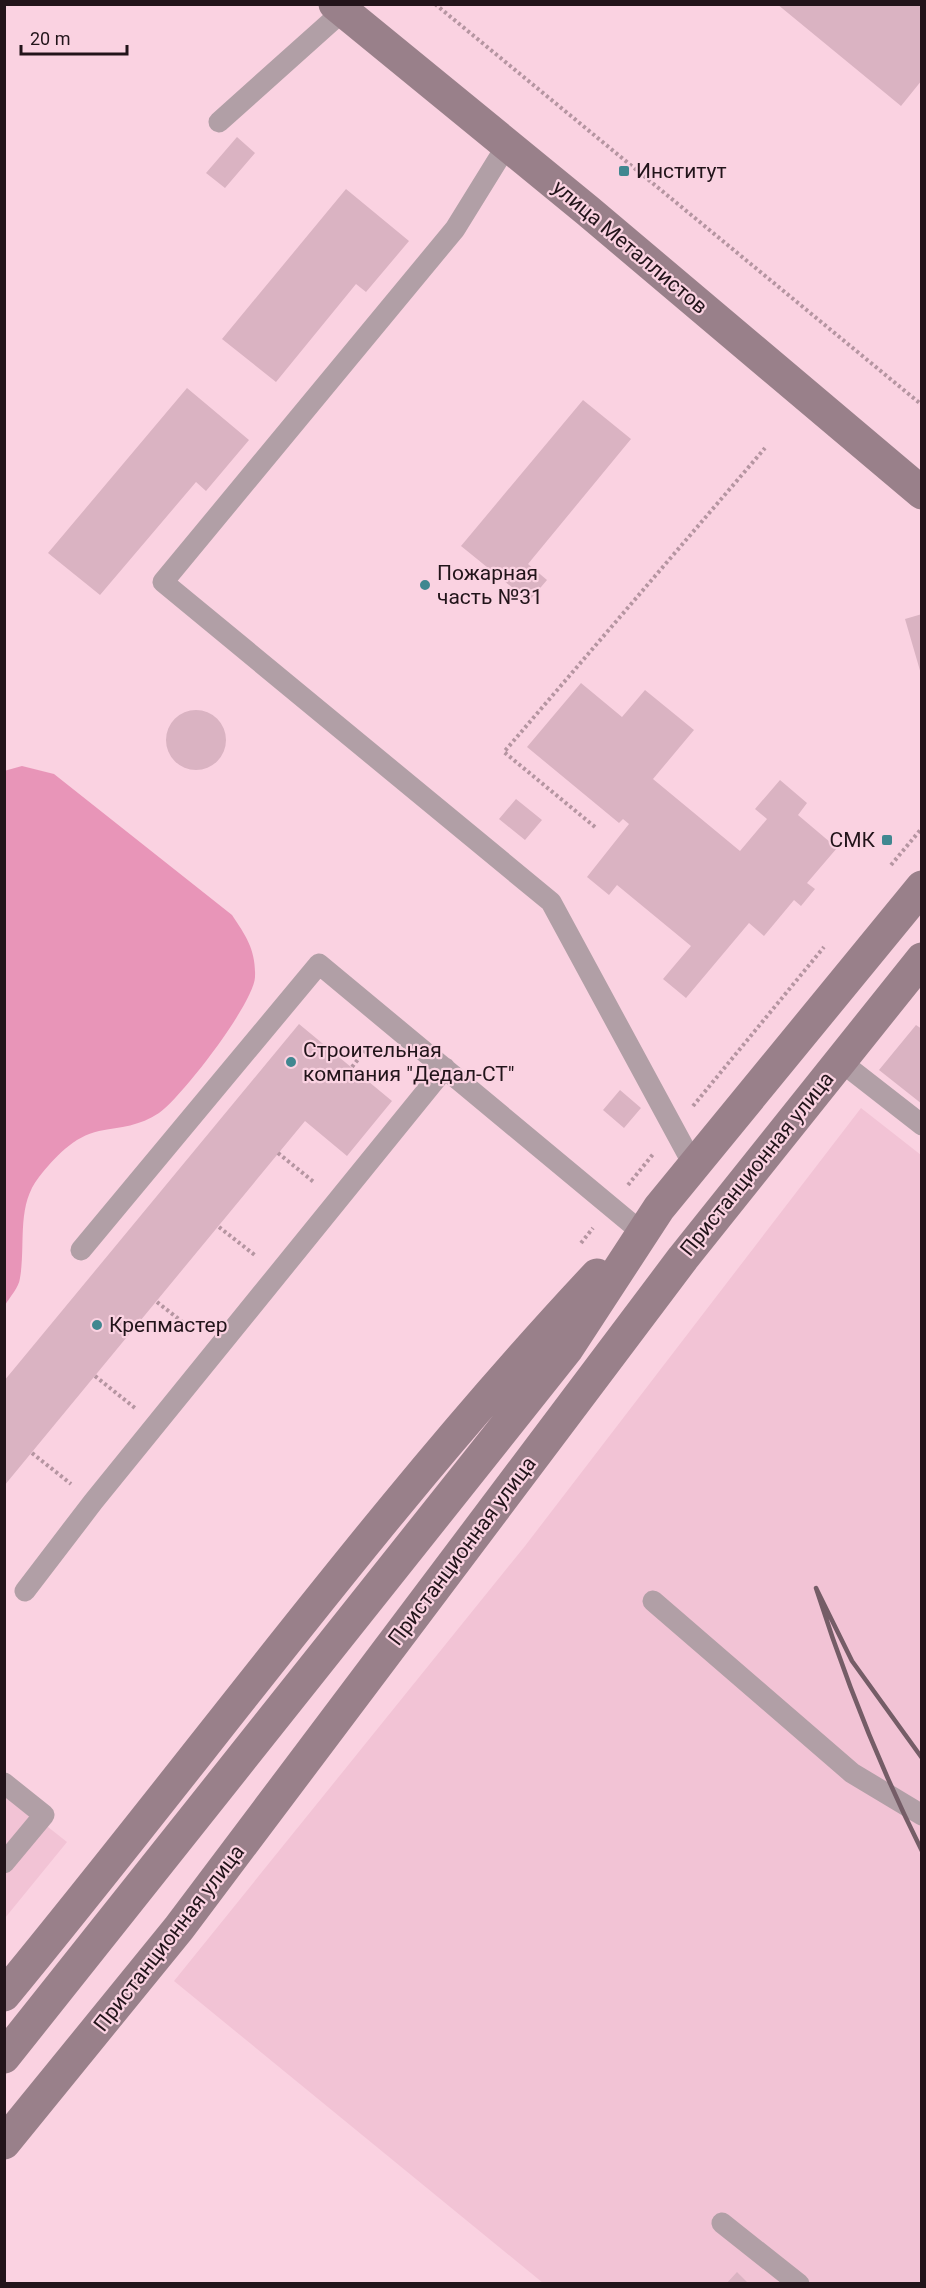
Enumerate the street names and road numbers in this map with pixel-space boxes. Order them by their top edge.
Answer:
street label: улица Металлистов [548,175,712,319]
street label: Пристанционная улица [675,1067,839,1261]
street label: Пристанционная улица [383,1452,541,1650]
street label: Пристанционная улица [89,1840,249,2036]

